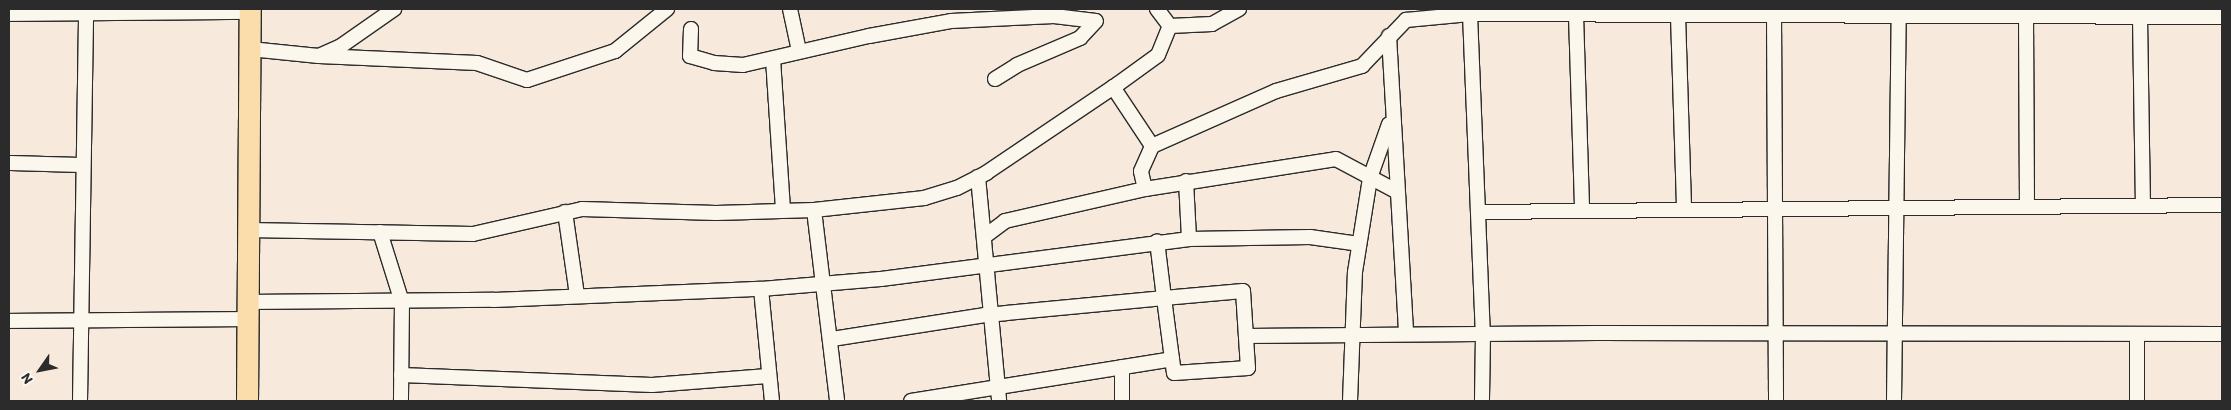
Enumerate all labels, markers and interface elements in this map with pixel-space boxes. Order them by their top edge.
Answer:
north arrow [15,345,65,395]
text: N [17,370,37,387]

